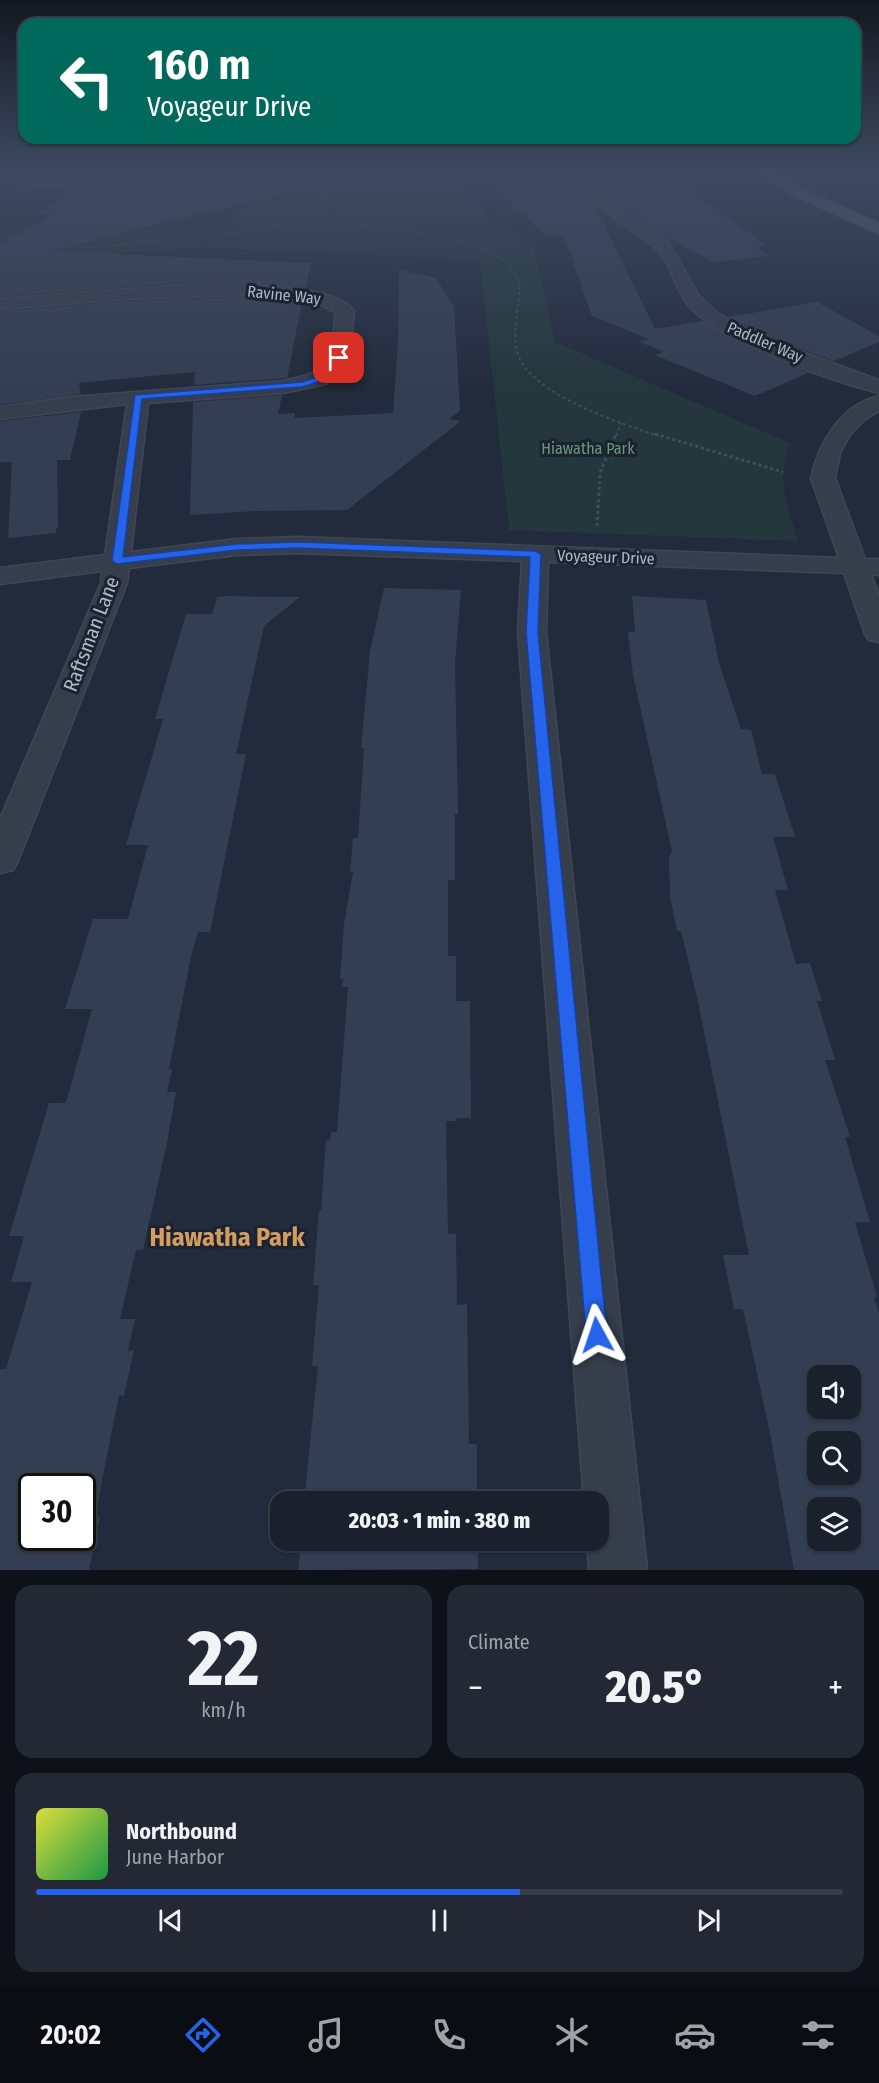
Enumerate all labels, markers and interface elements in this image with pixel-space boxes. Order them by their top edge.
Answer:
text: 160 m [147,40,250,90]
icon: left [48,42,126,120]
text: Voyageur Drive [147,91,311,123]
street label: Ravine Way [246,282,322,308]
street label: Paddler Way [724,318,806,367]
pin [313,332,364,383]
icon: arrive [322,341,355,374]
park label: Hiawatha Park [541,439,635,458]
street label: Voyageur Drive [557,546,655,568]
street label: Raftsman Lane [58,573,124,695]
district label: Hiawatha Park [149,1222,305,1253]
position arrow [565,1303,629,1367]
map controls [807,1365,861,1551]
button: sound [807,1365,861,1419]
button: search [807,1431,861,1485]
speed limit sign: 30 [18,1473,96,1551]
button: layers [807,1497,861,1551]
text: 20:03 · 1 min · 380 m [349,1507,530,1534]
text: 22 [187,1612,260,1706]
text: Climate [468,1630,530,1654]
text: 20.5° [605,1660,705,1714]
text: − [468,1668,483,1708]
text: + [828,1668,843,1708]
text: km/h [201,1698,246,1722]
text: Northbound [126,1818,237,1845]
text: June Harbor [126,1845,224,1869]
icon: previous [154,1904,187,1937]
icon: pause [423,1904,456,1937]
icon: next [692,1904,725,1937]
icon: directions [182,2014,224,2056]
icon: music [305,2014,347,2056]
icon: phone [428,2014,470,2056]
icon: climate [551,2014,593,2056]
icon: car [674,2014,716,2056]
icon: filters [797,2014,839,2056]
text: 20:02 [40,2019,101,2051]

